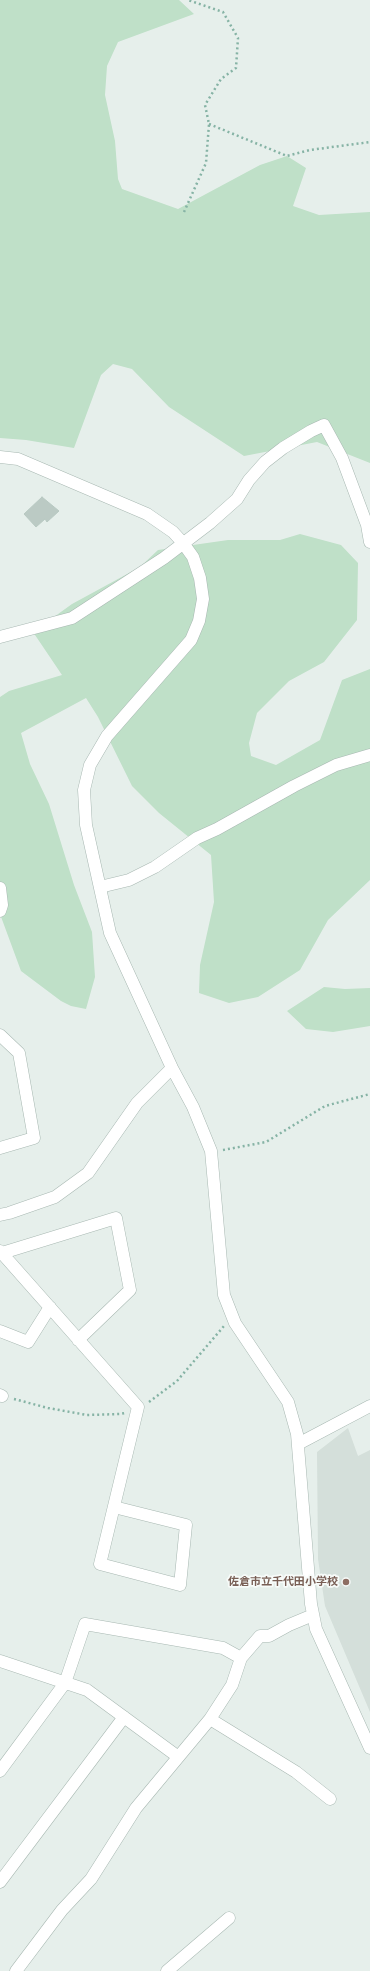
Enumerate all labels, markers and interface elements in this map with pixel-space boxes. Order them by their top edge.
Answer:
place label: 佐倉市立千代田小学校 [228,1575,338,1589]
marker: 佐倉市立千代田小学校 [341,1577,351,1587]

